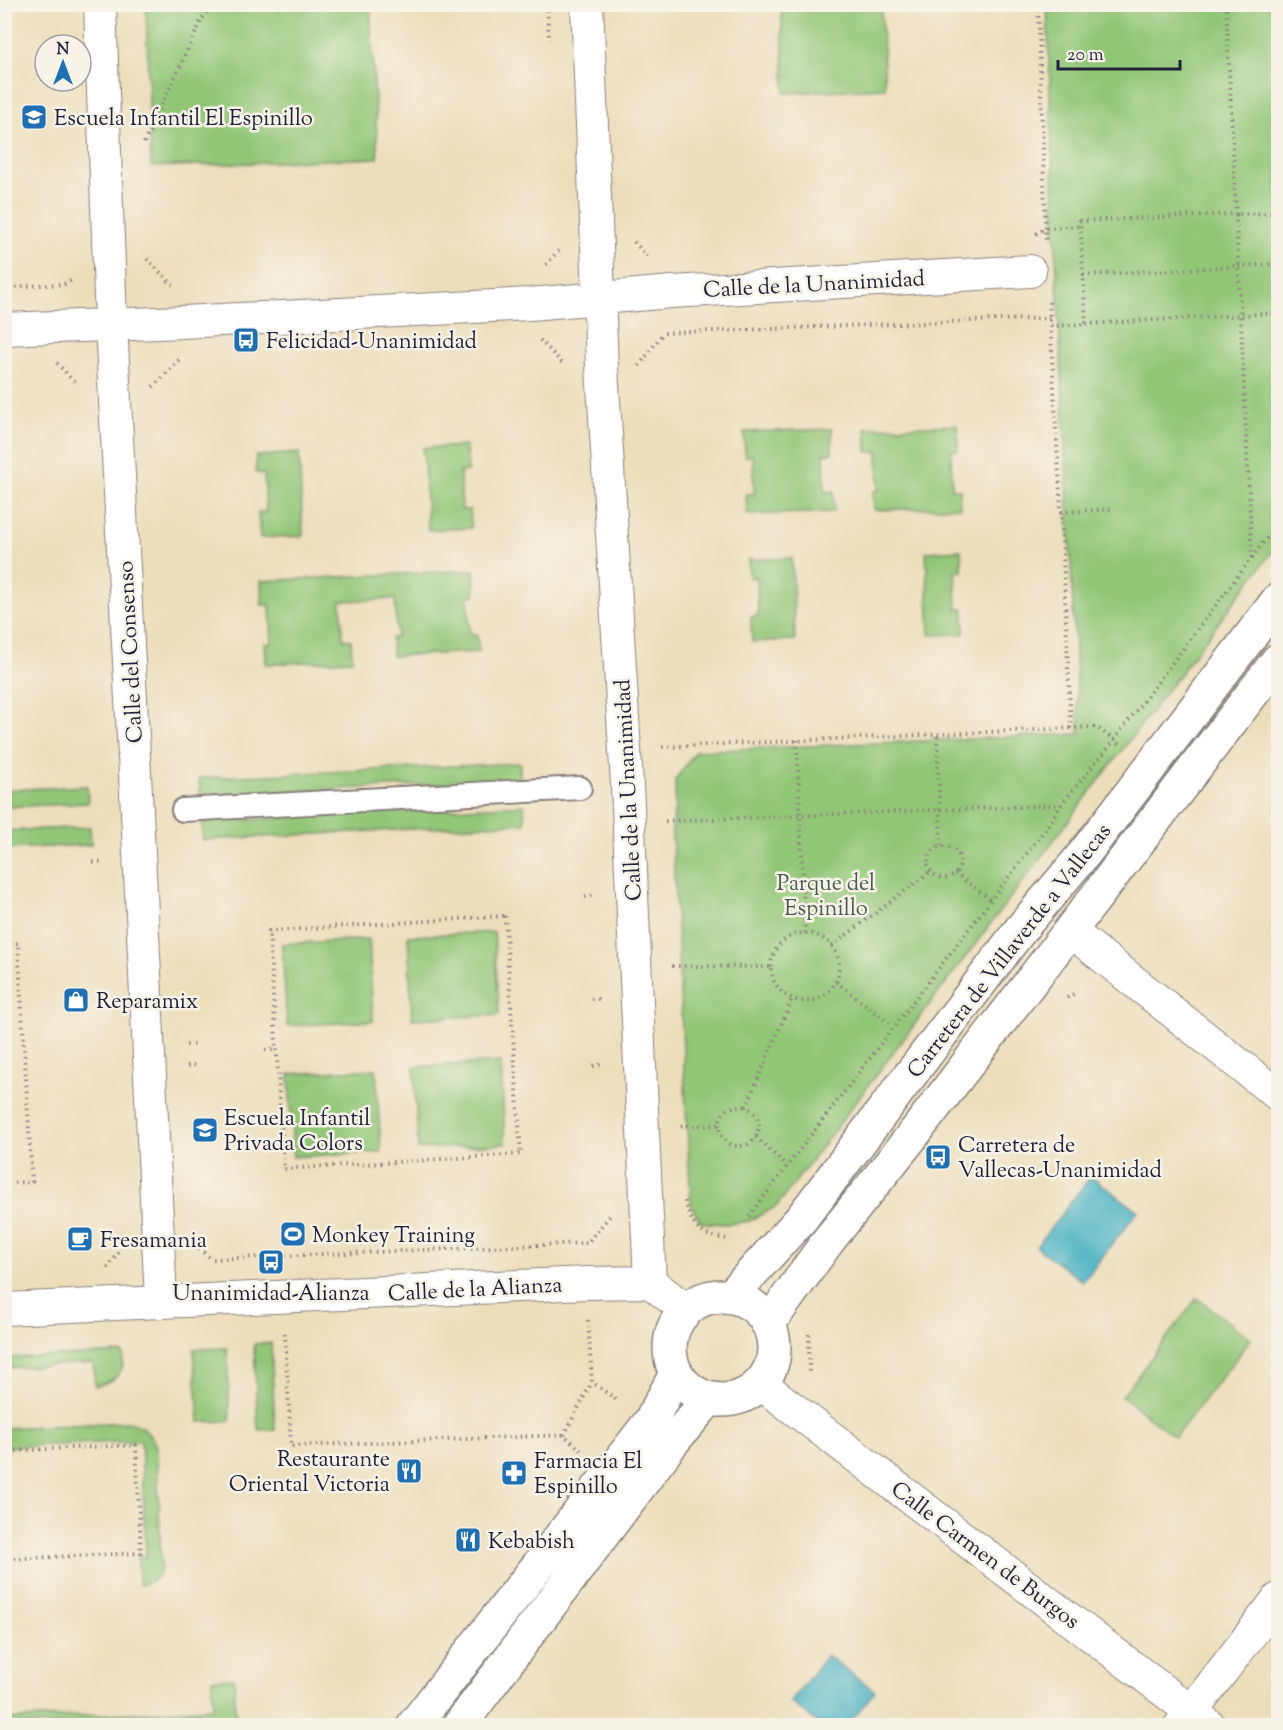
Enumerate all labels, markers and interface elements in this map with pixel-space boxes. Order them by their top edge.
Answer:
north arrow [33,33,93,93]
scale bar [1058,33,1180,71]
text: N [57,39,70,62]
text: 20 m [1067,43,1104,69]
school or university icon: Escuela Infantil El Espinillo [19,102,49,132]
place label: Escuela Infantil El Espinillo [54,104,313,136]
street label: Calle de la Unanimidad [702,264,926,308]
bus stop icon: Felicidad-Unanimidad [231,325,261,355]
place label: Felicidad-Unanimidad [266,327,477,359]
street label: Calle del Consenso [111,560,153,744]
street label: Calle de la Unanimidad [608,678,652,902]
street label: Carretera de Villaverde a Vallecas [901,818,1120,1086]
park label: Parque del Espinillo [777,869,875,926]
shop icon: Reparamix [61,985,91,1015]
place label: Reparamix [96,987,198,1019]
place label: Escuela Infantil Privada Colors [224,1104,370,1161]
school or university icon: Escuela Infantil Privada Colors [190,1115,220,1145]
place label: Carretera de Vallecas-Unanimidad [958,1131,1162,1188]
bus stop icon: Carretera de Vallecas-Unanimidad [923,1142,953,1172]
sports icon: Monkey Training [278,1219,308,1249]
place label: Monkey Training [312,1221,475,1253]
cafe icon: Fresamania [65,1224,95,1254]
place label: Fresamania [100,1226,207,1258]
bus stop icon: Unanimidad-Alianza [256,1247,286,1277]
street label: Calle de la Alianza [387,1270,563,1312]
place label: Unanimidad-Alianza [172,1279,370,1311]
place label: Restaurante Oriental Victoria [229,1445,390,1502]
place label: Farmacia El Espinillo [534,1447,642,1504]
restaurant icon: Restaurante Oriental Victoria [394,1456,424,1486]
pharmacy icon: Farmacia El Espinillo [499,1458,529,1488]
street label: Calle Carmen de Burgos [883,1475,1085,1638]
restaurant icon: Kebabish [453,1525,483,1555]
place label: Kebabish [488,1527,575,1559]

